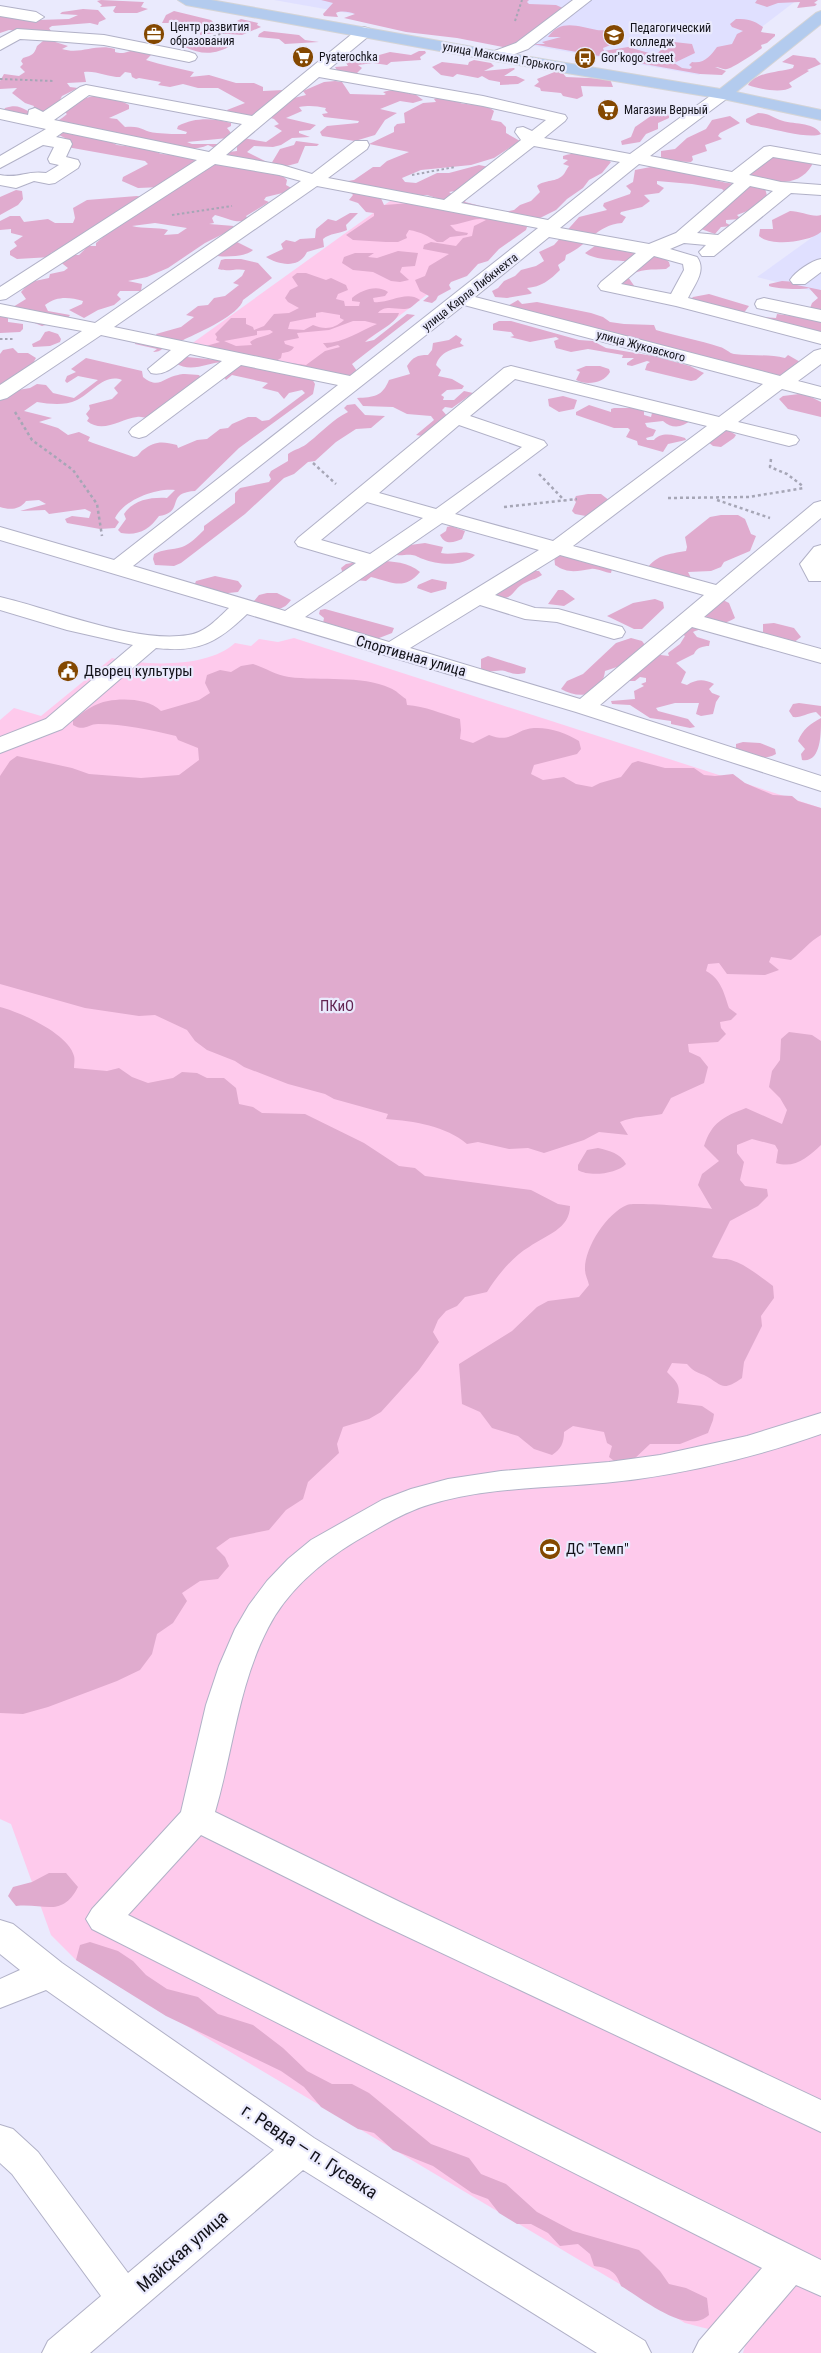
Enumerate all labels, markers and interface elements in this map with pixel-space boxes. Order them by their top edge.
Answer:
place label: Центр развития образования [170,20,249,48]
place label: Педагогический колледж [630,21,711,49]
office icon: Центр развития образования [142,22,166,46]
school or university icon: Педагогический колледж [602,23,626,47]
street label: улица Максима Горького [441,39,567,75]
supermarket icon: Pyaterochka [291,45,315,69]
bus stop icon: Gor'kogo street [573,46,597,70]
place label: Pyaterochka [319,50,378,64]
place label: Gor'kogo street [601,51,674,65]
supermarket icon: Магазин Верный [596,98,620,122]
place label: Магазин Верный [624,103,708,117]
street label: улица Карла Либкнехта [419,250,521,334]
street label: улица Жуковского [595,327,687,365]
street label: Спортивная улица [354,632,468,680]
public building icon: Дворец культуры [56,659,80,683]
place label: Дворец культуры [84,662,193,680]
park label: ПКиО [320,997,354,1015]
sports icon: ДС "Темп" [538,1537,562,1561]
place label: ДС "Темп" [566,1540,629,1558]
street label: г. Ревда — п. Гусевка [238,2099,382,2203]
street label: Майская улица [132,2206,232,2296]

